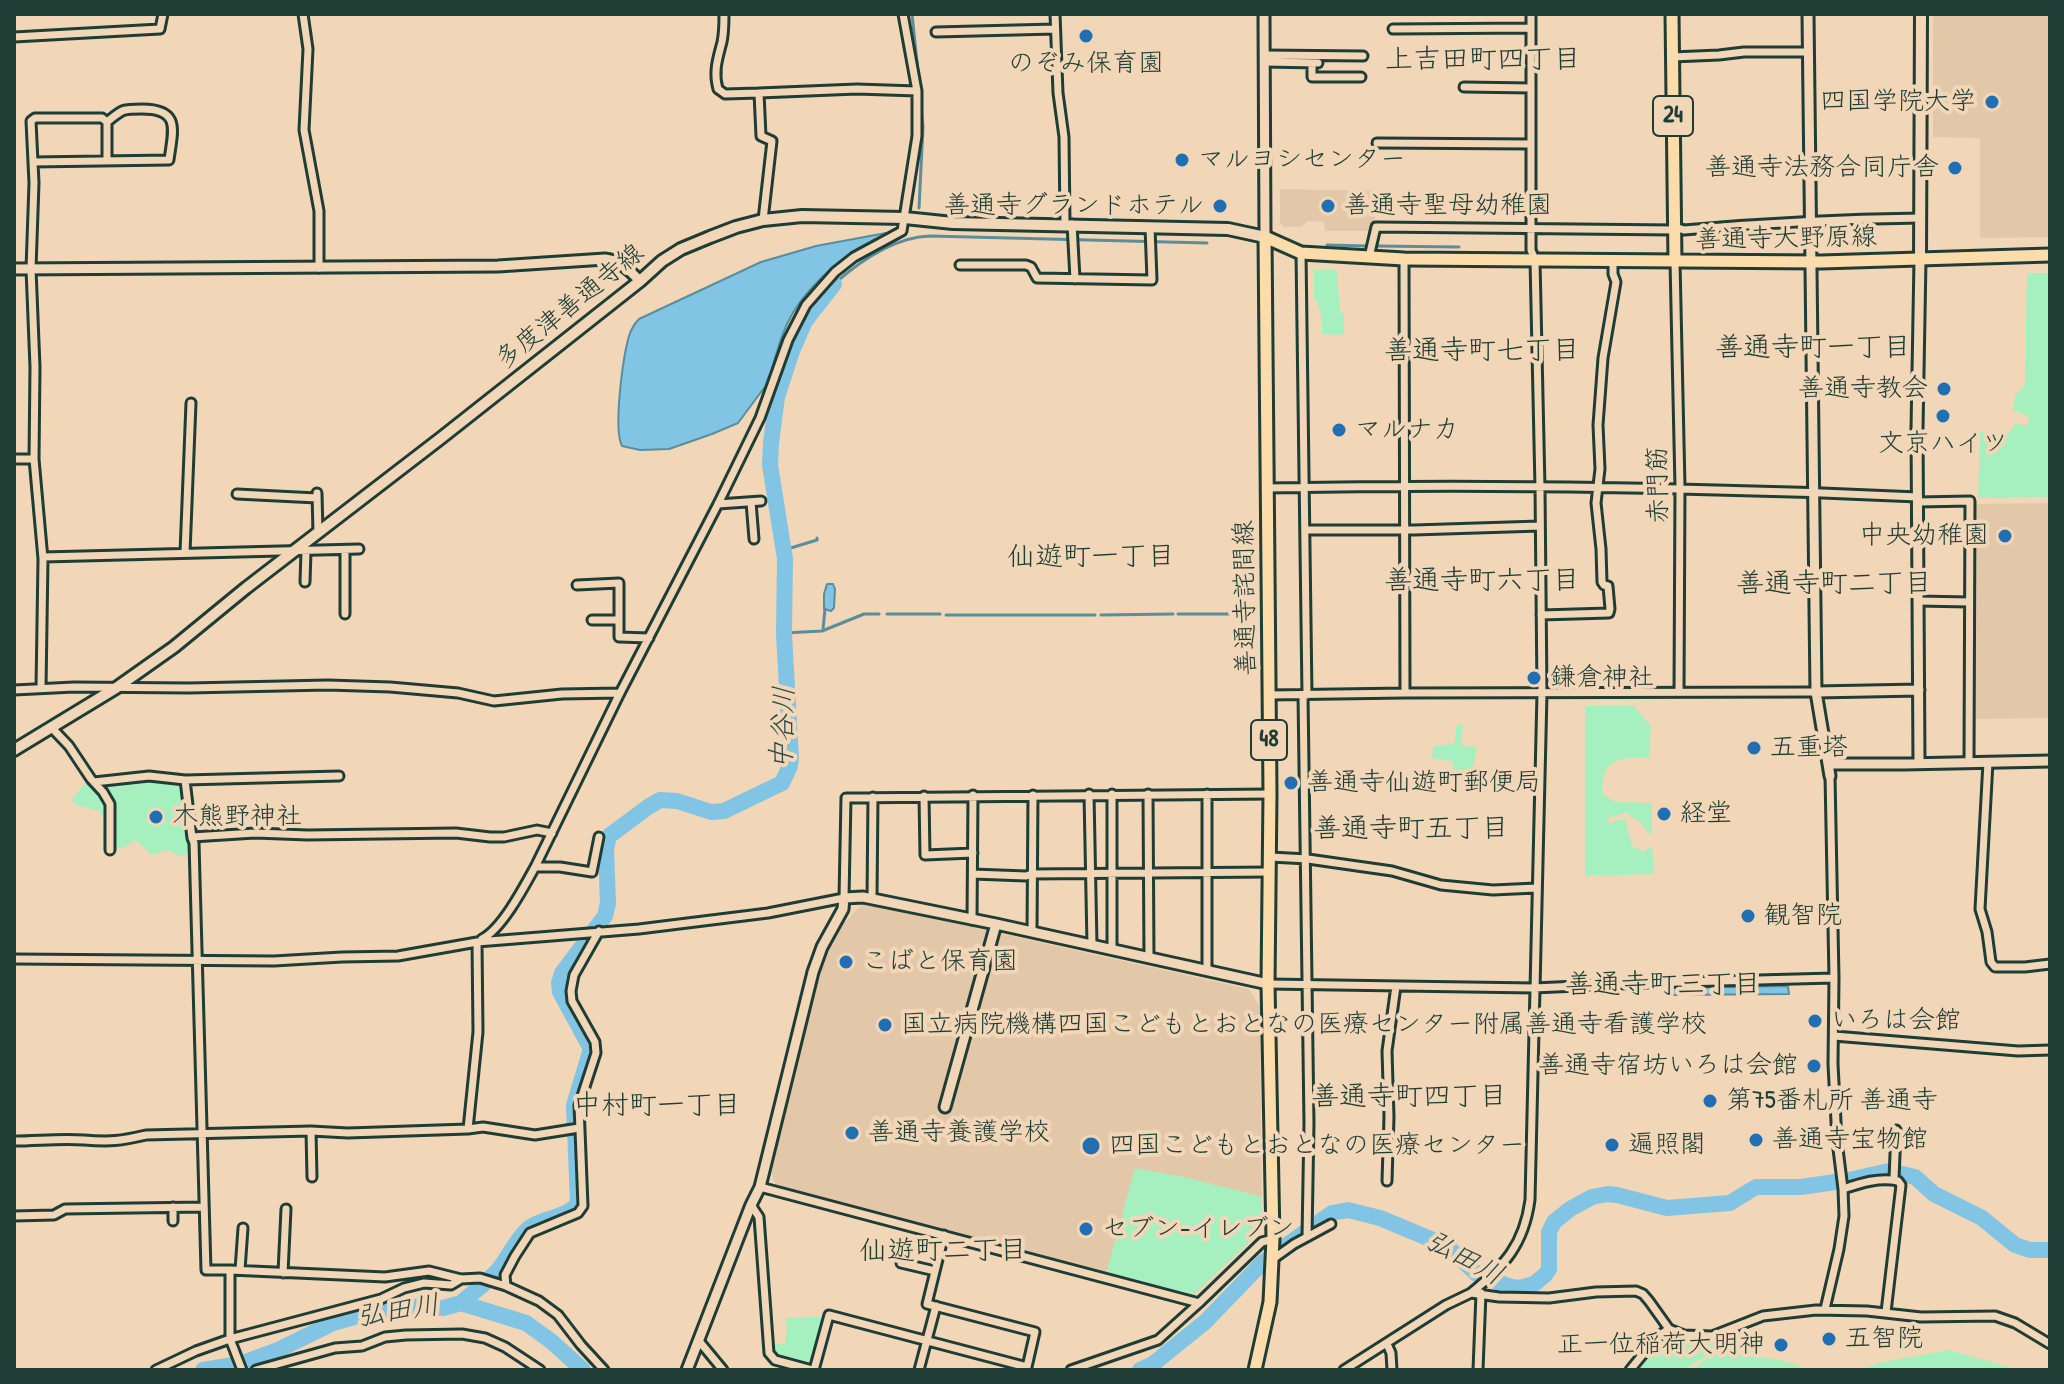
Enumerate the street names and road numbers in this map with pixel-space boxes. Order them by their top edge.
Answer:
road number: 24 [1653,96,1693,136]
street label: 善通寺大野原線 [1695,222,1877,256]
street label: 多度津善通寺線 [489,238,651,376]
street label: 赤門筋 [1643,446,1675,524]
street label: 善通寺詫間線 [1229,520,1263,676]
road number: 48 [1251,720,1287,760]

